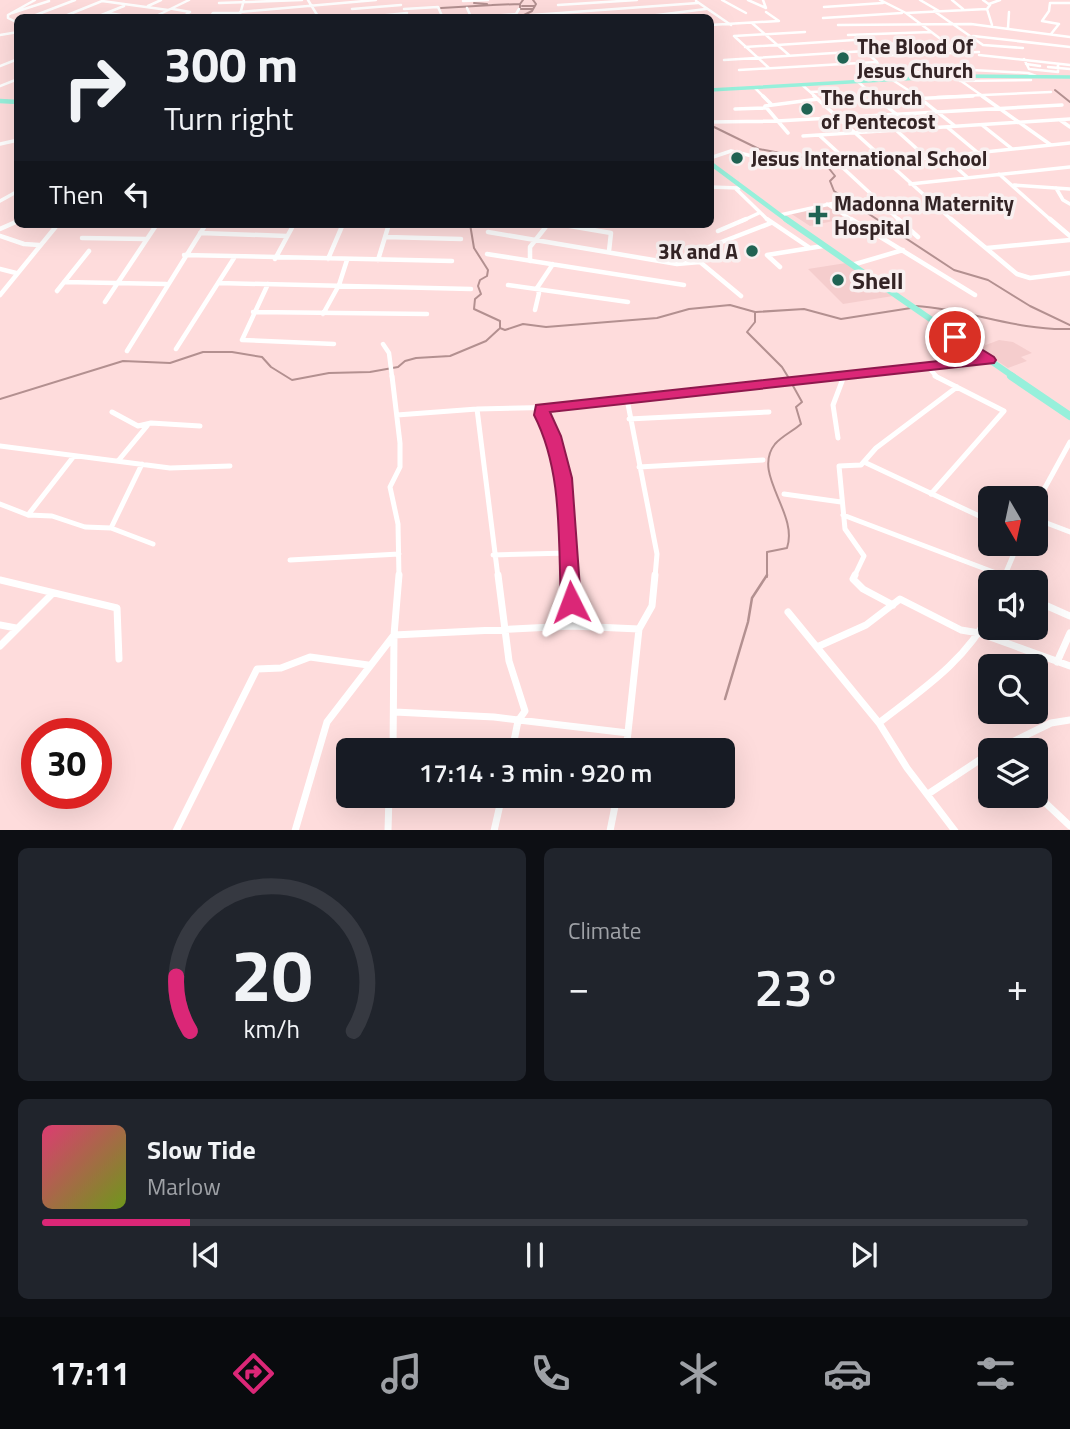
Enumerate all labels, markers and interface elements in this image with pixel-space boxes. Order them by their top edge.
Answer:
text: 300 m [164,26,298,101]
place label: The Blood Of Jesus Church [857,30,974,86]
icon: right [49,42,140,133]
marker: The Blood Of Jesus Church [835,50,851,66]
place label: The Church of Pentecost [821,81,936,137]
text: Turn right [164,94,293,142]
marker: The Church of Pentecost [799,101,815,117]
place label: Jesus International School [751,142,987,174]
marker: Jesus International School [729,150,745,166]
text: Then [49,175,104,214]
icon: left [118,175,156,213]
place label: Madonna Maternity Hospital [834,187,1015,243]
marker: Madonna Maternity Hospital [808,205,828,225]
place label: 3K and A [658,235,738,267]
marker: 3K and A [744,243,760,259]
place label: Shell [852,262,904,298]
marker: Shell [830,272,846,288]
pin [925,307,985,367]
icon: arrive [936,318,974,356]
north arrow [978,486,1048,556]
map controls [978,486,1048,808]
position arrow [534,565,608,639]
button: sound [978,570,1048,640]
button: search [978,654,1048,724]
speed limit sign: 30 [21,718,112,809]
button: layers [978,738,1048,808]
text: 17:14 · 3 min · 920 m [419,753,652,792]
text: Climate [568,913,641,948]
text: 20 [231,919,313,1029]
text: 23° [754,947,842,1026]
text: − [568,958,589,1016]
text: + [1007,958,1028,1016]
text: km/h [244,1009,300,1047]
text: Slow Tide [147,1130,256,1169]
text: Marlow [147,1169,221,1204]
icon: previous [187,1236,225,1274]
icon: pause [516,1236,554,1274]
icon: next [845,1236,883,1274]
text: 17:11 [50,1349,130,1397]
icon: directions [229,1349,278,1398]
icon: music [377,1349,426,1398]
icon: phone [526,1349,575,1398]
icon: climate [674,1349,723,1398]
icon: car [823,1349,872,1398]
icon: filters [971,1349,1020,1398]

